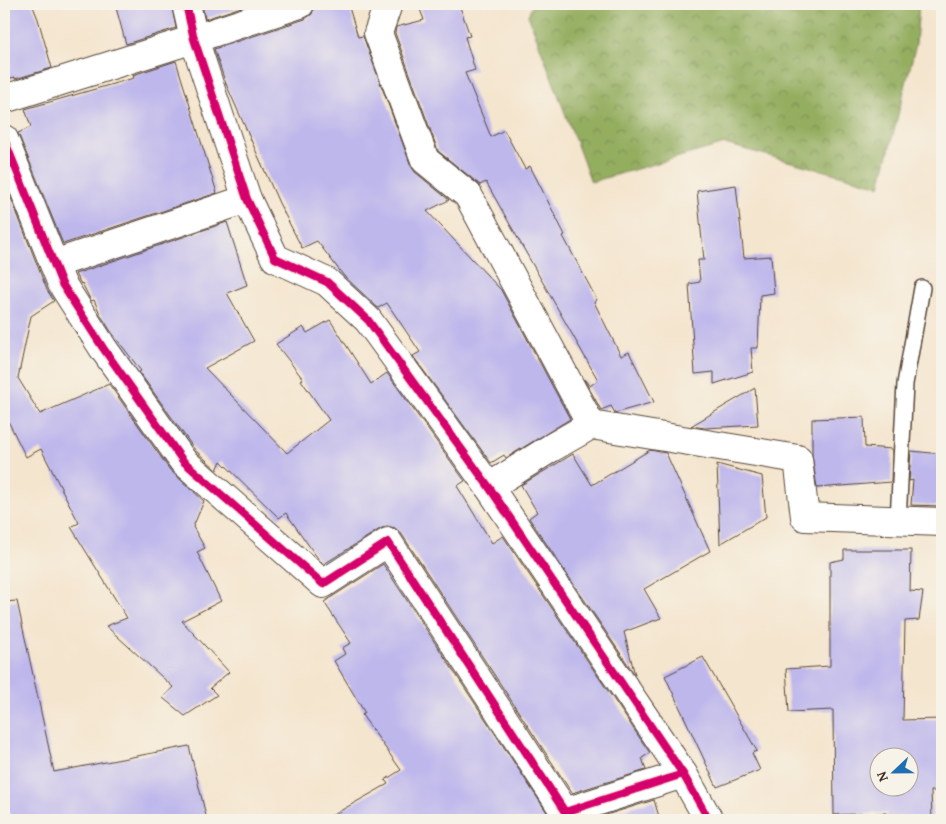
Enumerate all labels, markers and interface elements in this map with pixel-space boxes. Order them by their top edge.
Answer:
north arrow [868,746,918,796]
text: N [871,768,893,785]

